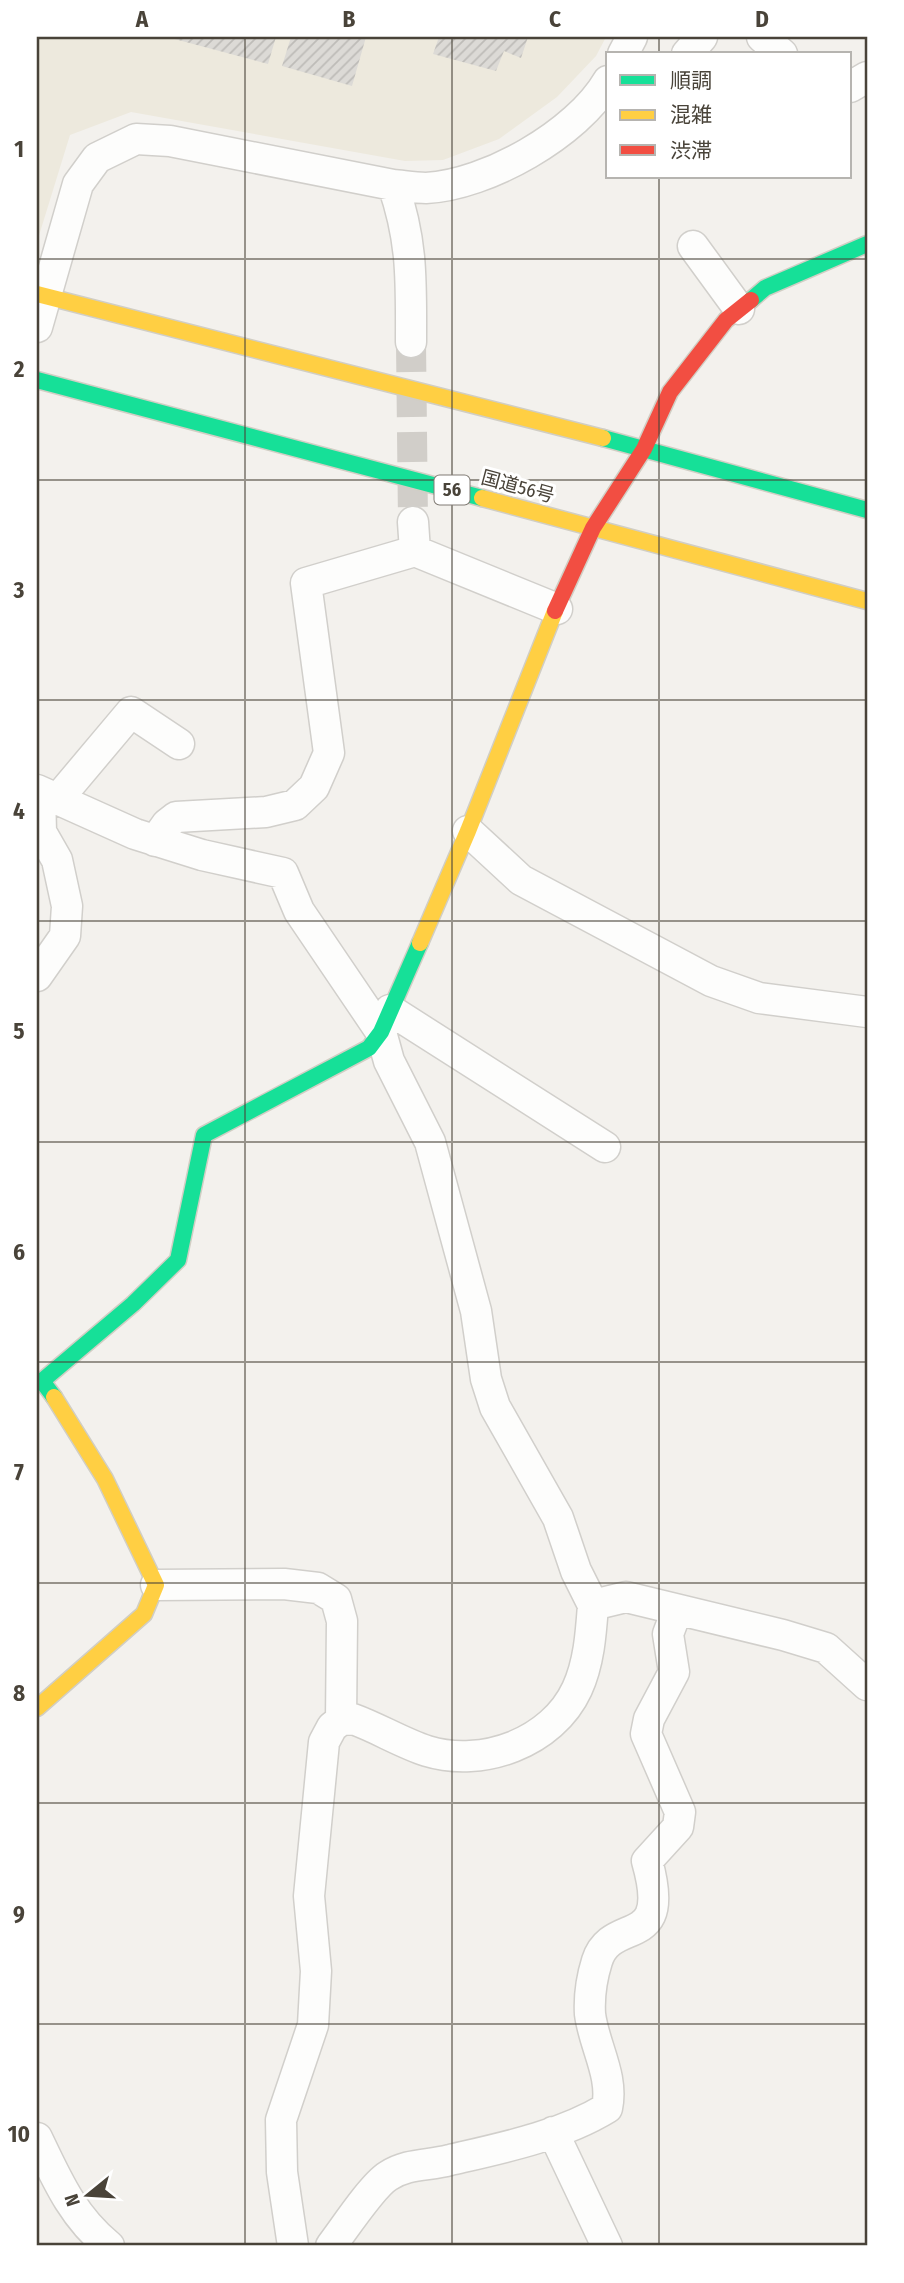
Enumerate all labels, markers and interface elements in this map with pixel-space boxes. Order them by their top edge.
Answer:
text: A [135,5,149,33]
text: B [343,5,356,33]
text: C [549,5,561,33]
text: D [755,5,769,33]
legend [606,52,852,178]
text: 順調 [670,68,712,94]
text: 混雑 [670,102,712,128]
text: 1 [14,135,24,163]
text: 渋滞 [670,138,712,164]
text: 2 [13,355,25,383]
street label: 国道56号 [479,466,557,507]
road number: 56 [434,476,470,504]
text: 3 [13,576,25,604]
text: 4 [13,797,25,825]
text: 5 [13,1017,25,1045]
text: 6 [13,1238,25,1266]
text: 7 [14,1458,24,1486]
text: 8 [13,1679,25,1707]
text: 9 [13,1900,25,1928]
text: 10 [8,2120,30,2148]
north arrow [52,2160,122,2230]
text: N [60,2191,85,2209]

